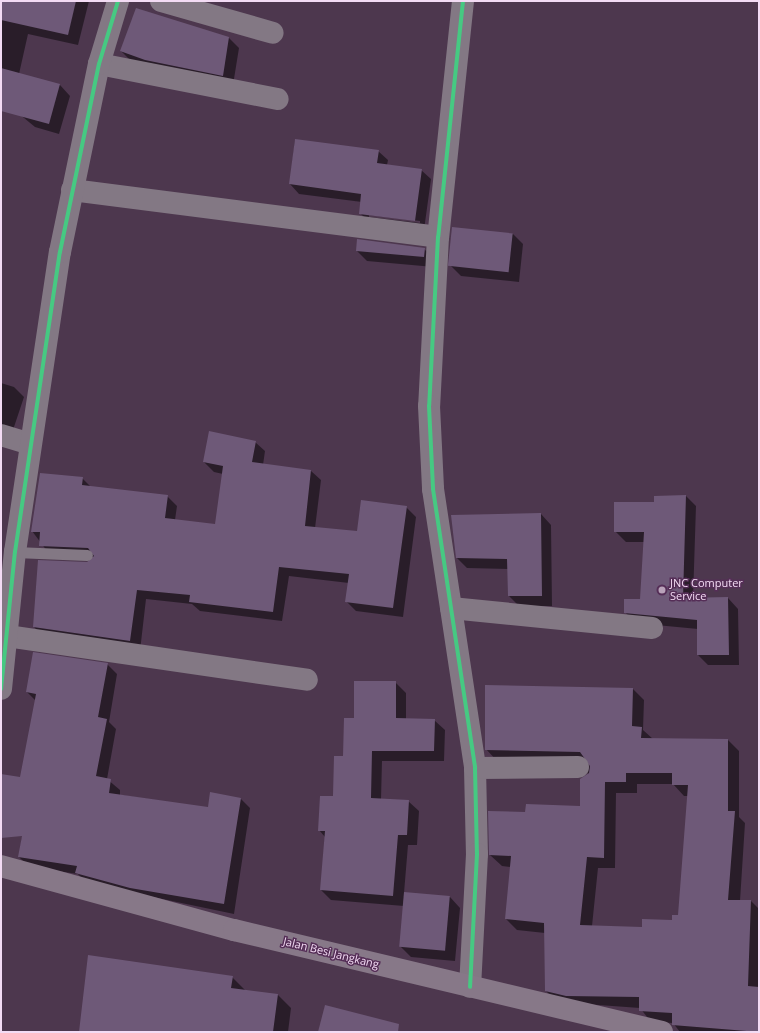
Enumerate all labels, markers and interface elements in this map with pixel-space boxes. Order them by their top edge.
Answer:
place label: JNC Computer Service [670,577,743,603]
marker: JNC Computer Service [657,585,667,595]
street label: Jalan Besi Jangkang [282,935,380,971]

